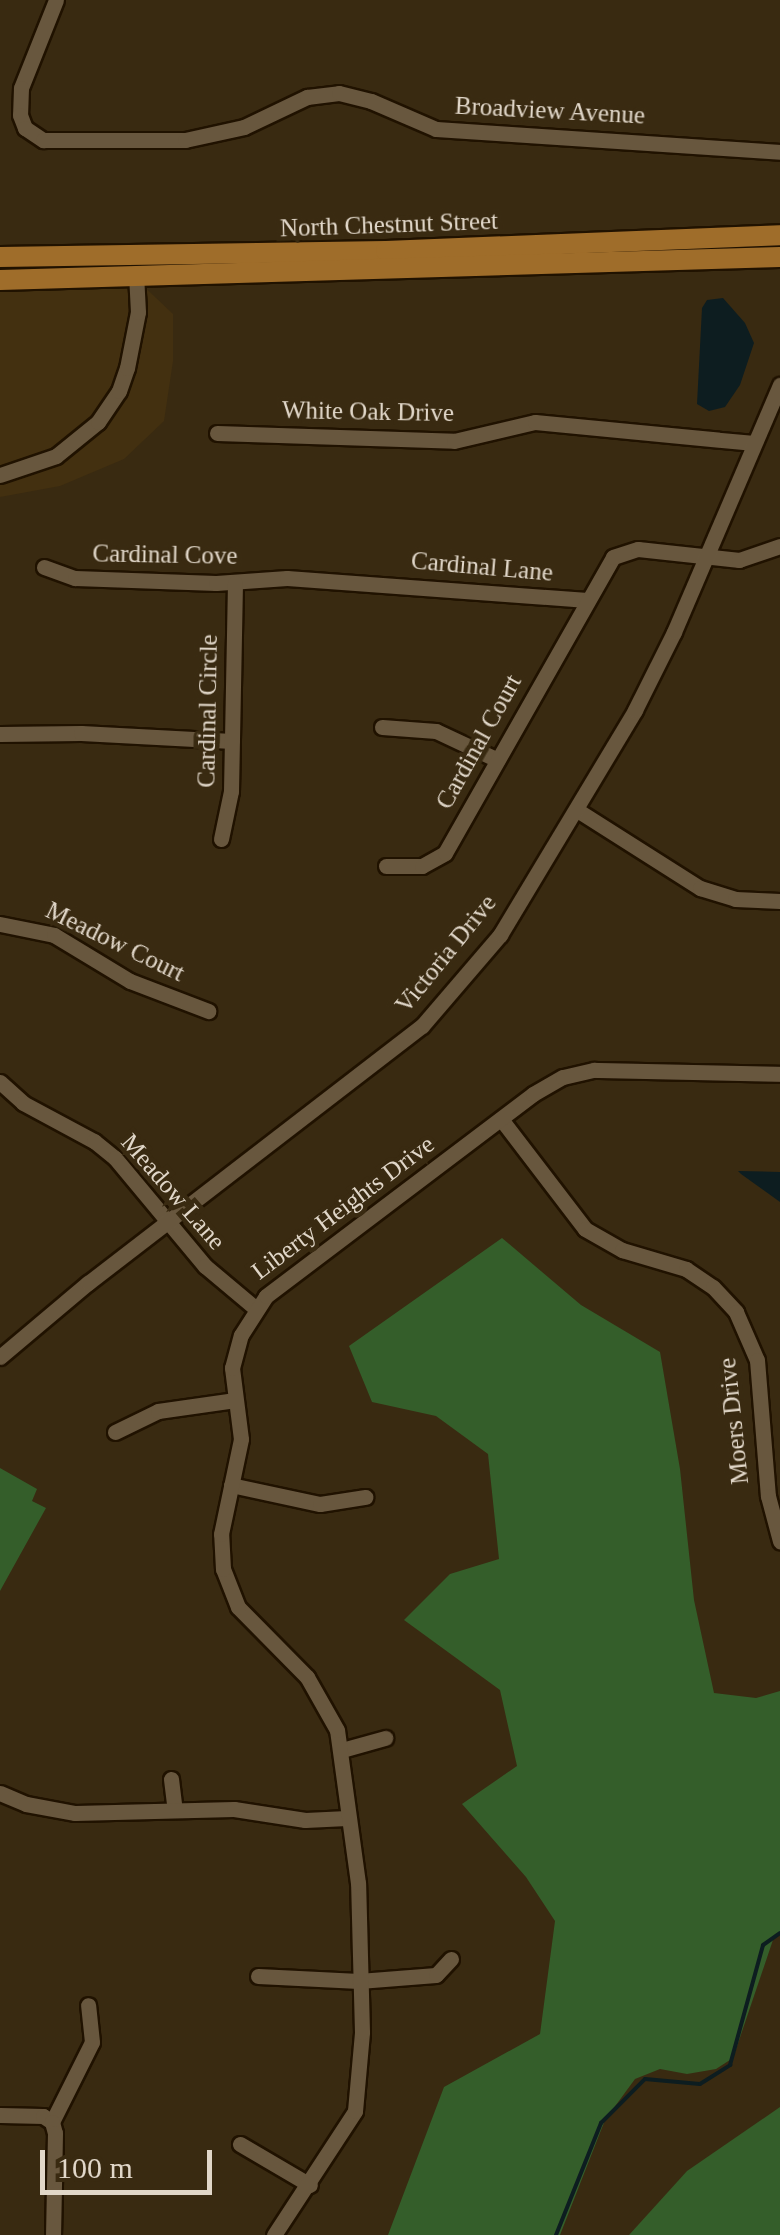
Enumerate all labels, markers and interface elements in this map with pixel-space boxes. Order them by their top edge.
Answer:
street label: Broadview Avenue [453,91,647,131]
street label: North Chestnut Street [280,206,498,244]
street label: White Oak Drive [282,396,454,428]
street label: Cardinal Cove [92,539,238,571]
street label: Cardinal Lane [410,546,554,588]
street label: Cardinal Circle [192,634,224,788]
street label: Cardinal Court [430,669,528,815]
street label: Victoria Drive [389,889,503,1019]
street label: Meadow Court [41,895,189,989]
street label: Meadow Lane [115,1128,231,1256]
street label: Liberty Heights Drive [246,1130,440,1286]
street label: Moers Drive [712,1356,756,1486]
scale bar [45,2130,218,2192]
text: 100 m [57,2151,133,2184]

